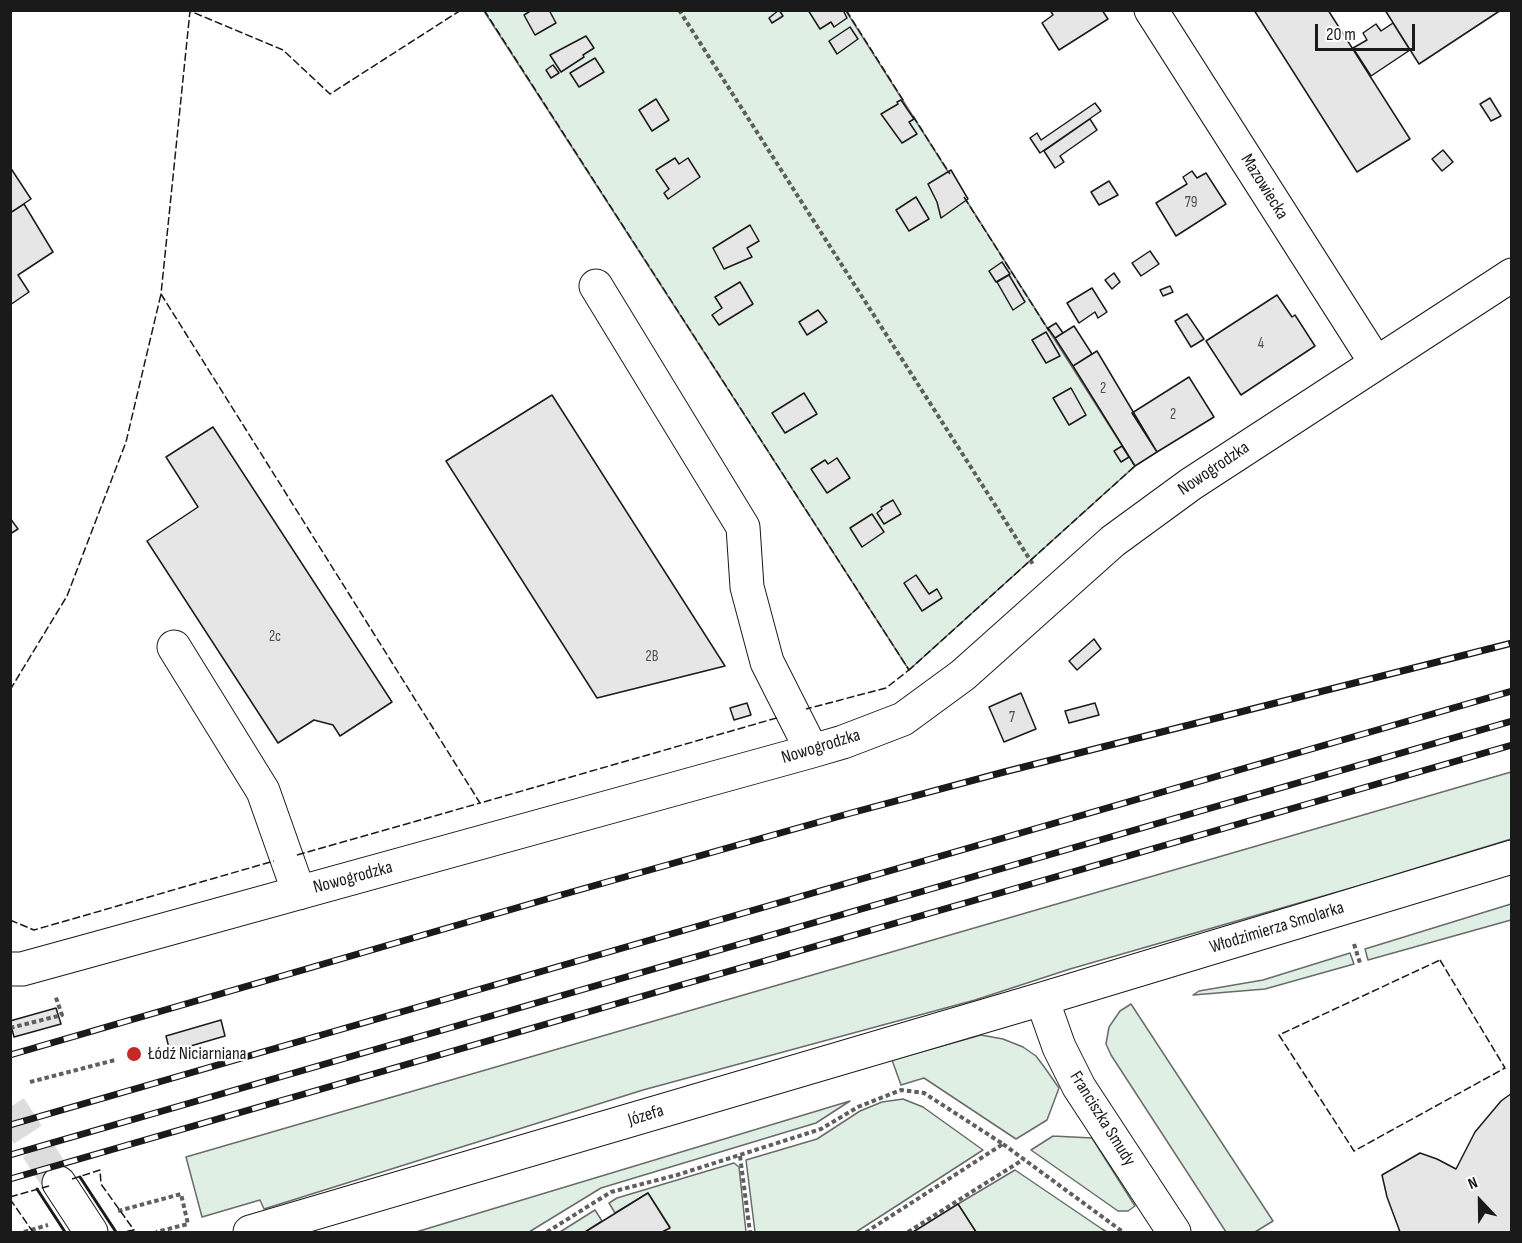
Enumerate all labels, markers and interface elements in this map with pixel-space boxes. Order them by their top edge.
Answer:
scale bar [1318,12,1418,50]
text: 20 m [1326,24,1356,45]
street label: Mazowiecka [1236,150,1292,224]
house number: 79 [1185,194,1197,212]
house number: 4 [1258,335,1264,353]
house number: 2 [1100,380,1106,398]
house number: 2 [1170,406,1176,424]
street label: Nowogrodzka [1174,437,1254,501]
house number: 2c [269,628,281,646]
house number: 2B [646,648,658,666]
house number: 7 [1009,709,1015,727]
street label: Nowogrodzka [779,725,863,769]
street label: Nowogrodzka [311,857,395,899]
street label: Włodzimierza Smolarka [1207,897,1347,959]
place label: Łódź Niciarniana [148,1043,247,1065]
marker: Łódź Niciarniana [125,1045,143,1063]
street label: Franciszka Smudy [1064,1068,1140,1170]
street label: Józefa [625,1100,667,1132]
north arrow [1450,1171,1510,1231]
text: N [1466,1173,1481,1194]

